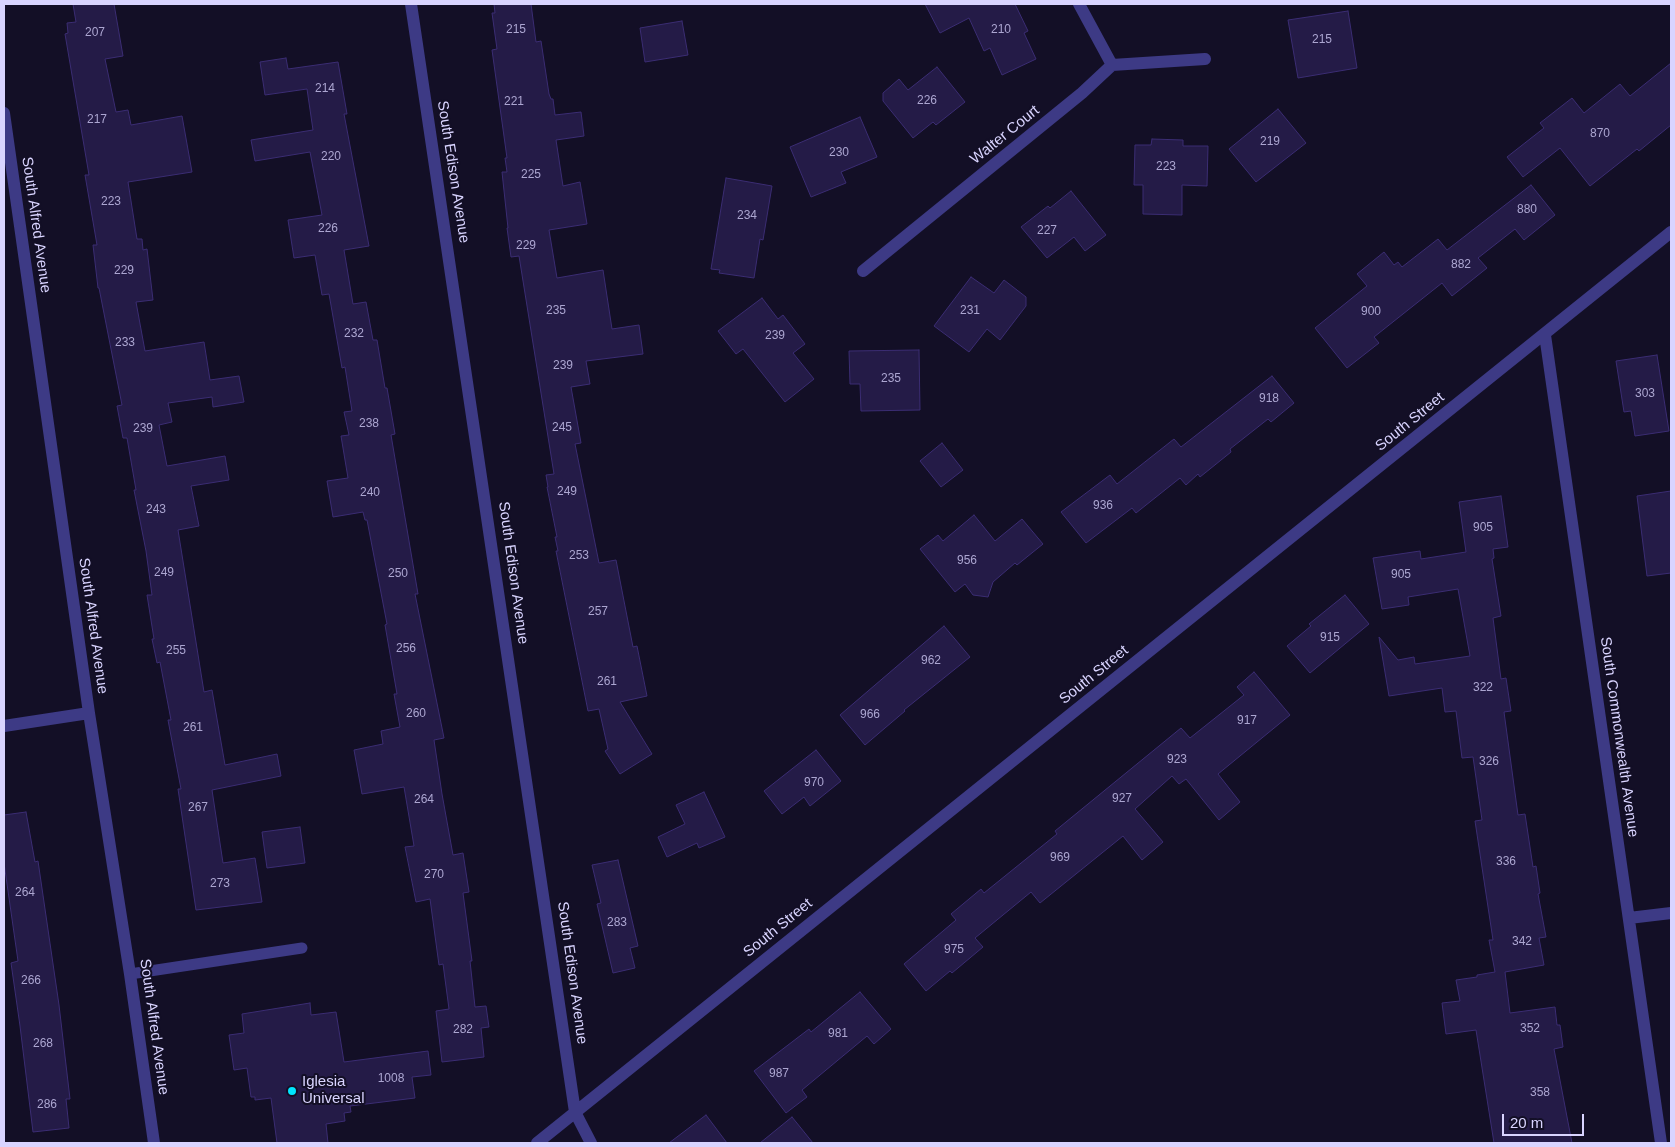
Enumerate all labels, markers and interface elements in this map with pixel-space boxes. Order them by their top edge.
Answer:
house number: 215 [506,23,526,37]
house number: 210 [991,23,1011,37]
house number: 207 [85,26,105,40]
house number: 215 [1312,33,1332,47]
house number: 214 [315,82,335,96]
house number: 226 [917,94,937,108]
house number: 221 [504,95,524,109]
street label: South Edison Avenue [433,99,473,245]
street label: Walter Court [967,102,1043,168]
house number: 217 [87,113,107,127]
house number: 870 [1590,127,1610,141]
house number: 219 [1260,135,1280,149]
house number: 230 [829,146,849,160]
house number: 220 [321,150,341,164]
street label: South Alfred Avenue [18,156,54,294]
house number: 223 [1156,160,1176,174]
house number: 225 [521,168,541,182]
house number: 223 [101,195,121,209]
house number: 880 [1517,203,1537,217]
house number: 234 [737,209,757,223]
house number: 226 [318,222,338,236]
house number: 227 [1037,224,1057,238]
house number: 229 [516,239,536,253]
house number: 882 [1451,258,1471,272]
house number: 229 [114,264,134,278]
house number: 235 [546,304,566,318]
house number: 231 [960,304,980,318]
house number: 900 [1361,305,1381,319]
house number: 232 [344,327,364,341]
house number: 239 [765,329,785,343]
house number: 233 [115,336,135,350]
house number: 239 [553,359,573,373]
house number: 235 [881,372,901,386]
house number: 303 [1635,387,1655,401]
street label: South Street [1372,389,1448,455]
house number: 918 [1259,392,1279,406]
house number: 238 [359,417,379,431]
house number: 245 [552,421,572,435]
house number: 239 [133,422,153,436]
house number: 249 [557,485,577,499]
house number: 240 [360,486,380,500]
house number: 936 [1093,499,1113,513]
street label: South Edison Avenue [494,500,532,646]
house number: 243 [146,503,166,517]
house number: 905 [1473,521,1493,535]
house number: 253 [569,549,589,563]
house number: 956 [957,554,977,568]
street label: South Alfred Avenue [75,557,111,695]
house number: 249 [154,566,174,580]
house number: 250 [388,567,408,581]
house number: 905 [1391,568,1411,582]
house number: 257 [588,605,608,619]
house number: 915 [1320,631,1340,645]
street label: South Commonwealth Avenue [1596,636,1642,838]
house number: 256 [396,642,416,656]
street label: South Street [1056,642,1132,708]
house number: 255 [166,644,186,658]
house number: 962 [921,654,941,668]
house number: 261 [597,675,617,689]
house number: 322 [1473,681,1493,695]
house number: 260 [406,707,426,721]
house number: 966 [860,708,880,722]
house number: 917 [1237,714,1257,728]
house number: 261 [183,721,203,735]
house number: 923 [1167,753,1187,767]
house number: 326 [1479,755,1499,769]
house number: 970 [804,776,824,790]
house number: 927 [1112,792,1132,806]
house number: 264 [414,793,434,807]
house number: 267 [188,801,208,815]
house number: 969 [1050,851,1070,865]
house number: 336 [1496,855,1516,869]
house number: 270 [424,868,444,882]
house number: 273 [210,877,230,891]
house number: 264 [15,886,35,900]
street label: South Street [740,895,816,961]
street label: South Edison Avenue [553,900,591,1046]
house number: 283 [607,916,627,930]
house number: 342 [1512,935,1532,949]
house number: 975 [944,943,964,957]
street label: South Alfred Avenue [136,958,172,1096]
house number: 266 [21,974,41,988]
house number: 352 [1520,1022,1540,1036]
house number: 282 [453,1023,473,1037]
house number: 981 [828,1027,848,1041]
house number: 268 [33,1037,53,1051]
house number: 987 [769,1067,789,1081]
house number: 1008 [378,1072,404,1086]
place label: Iglesia Universal [302,1073,365,1108]
marker: Iglesia Universal [286,1085,298,1097]
house number: 358 [1530,1086,1550,1100]
house number: 286 [37,1098,57,1112]
scale bar [1505,1104,1588,1136]
text: 20 m [1510,1114,1543,1131]

